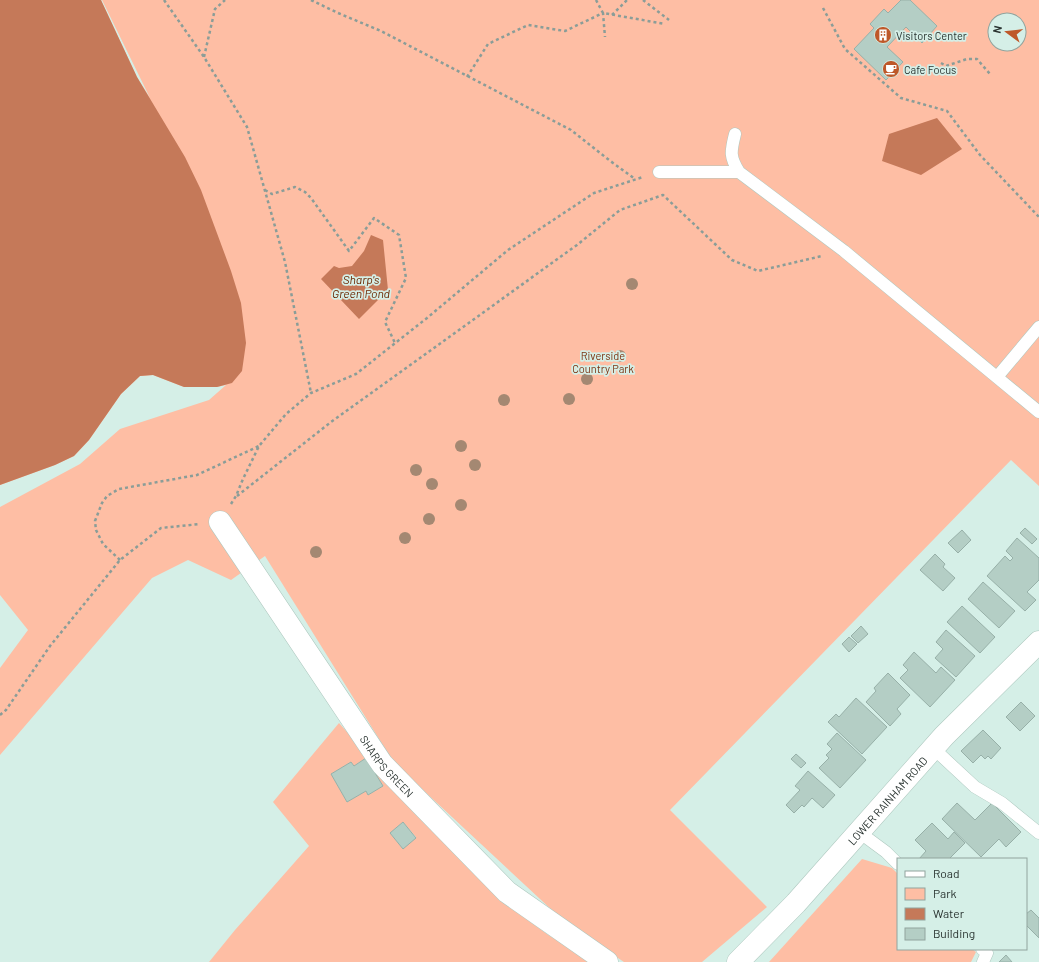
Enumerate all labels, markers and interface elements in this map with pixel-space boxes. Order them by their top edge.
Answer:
north arrow [987,12,1027,52]
text: N [990,24,1004,35]
building icon: Visitors Center [873,25,893,45]
place label: Visitors Center [896,29,967,42]
cafe icon: Cafe Focus [881,59,901,79]
place label: Cafe Focus [904,63,956,76]
water label: Sharp's Green Pond [332,272,391,300]
park label: Riverside Country Park [572,349,634,375]
street label: SHARPS GREEN [358,733,417,799]
street label: LOWER RAINHAM ROAD [845,753,930,847]
legend [897,858,1027,950]
text: Road [933,866,960,880]
text: Park [933,886,957,900]
text: Water [933,906,965,920]
text: Building [933,926,975,940]

